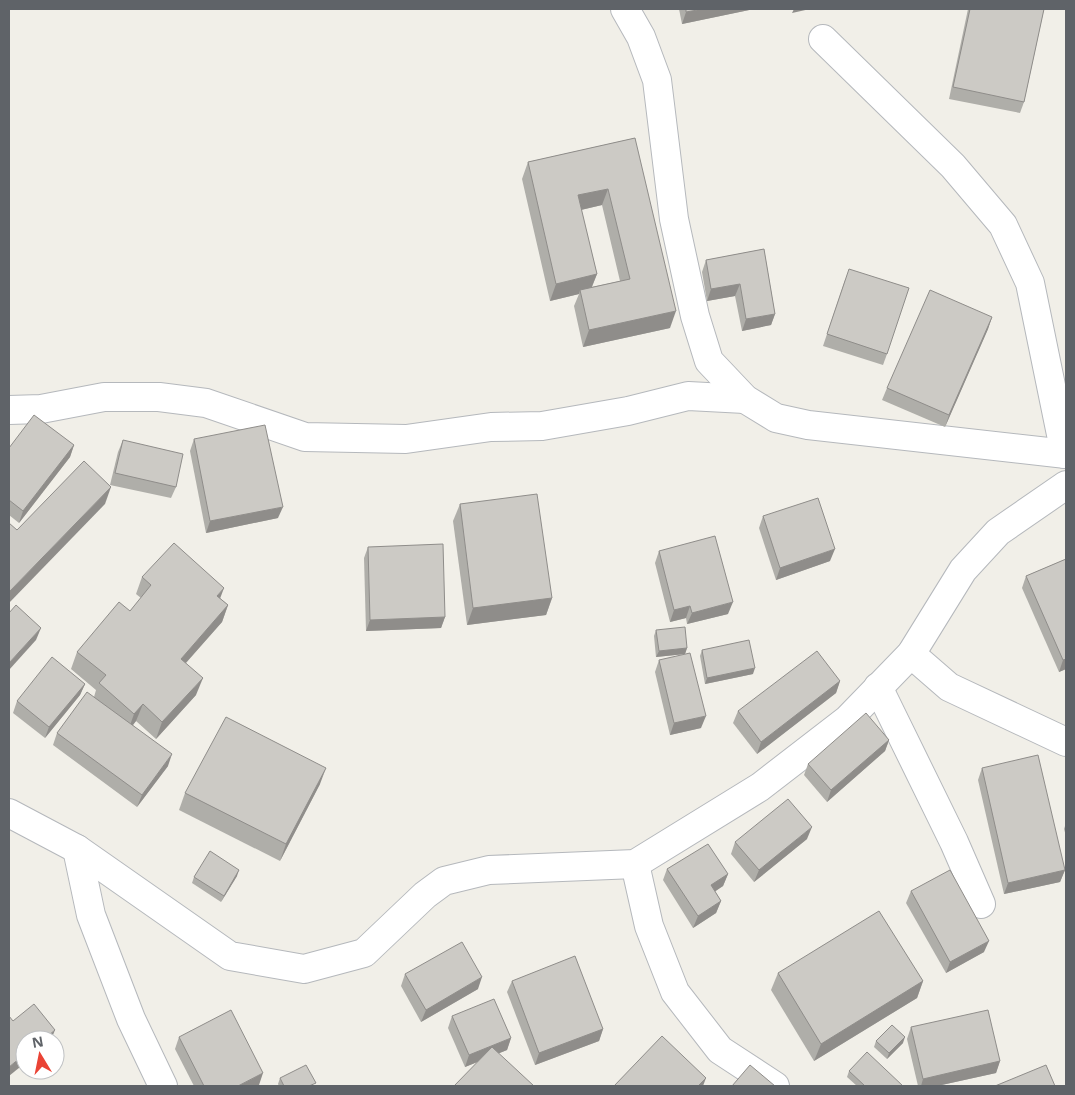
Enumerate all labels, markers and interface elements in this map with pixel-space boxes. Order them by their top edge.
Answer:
north arrow [15,1030,65,1080]
text: N [30,1031,45,1052]

